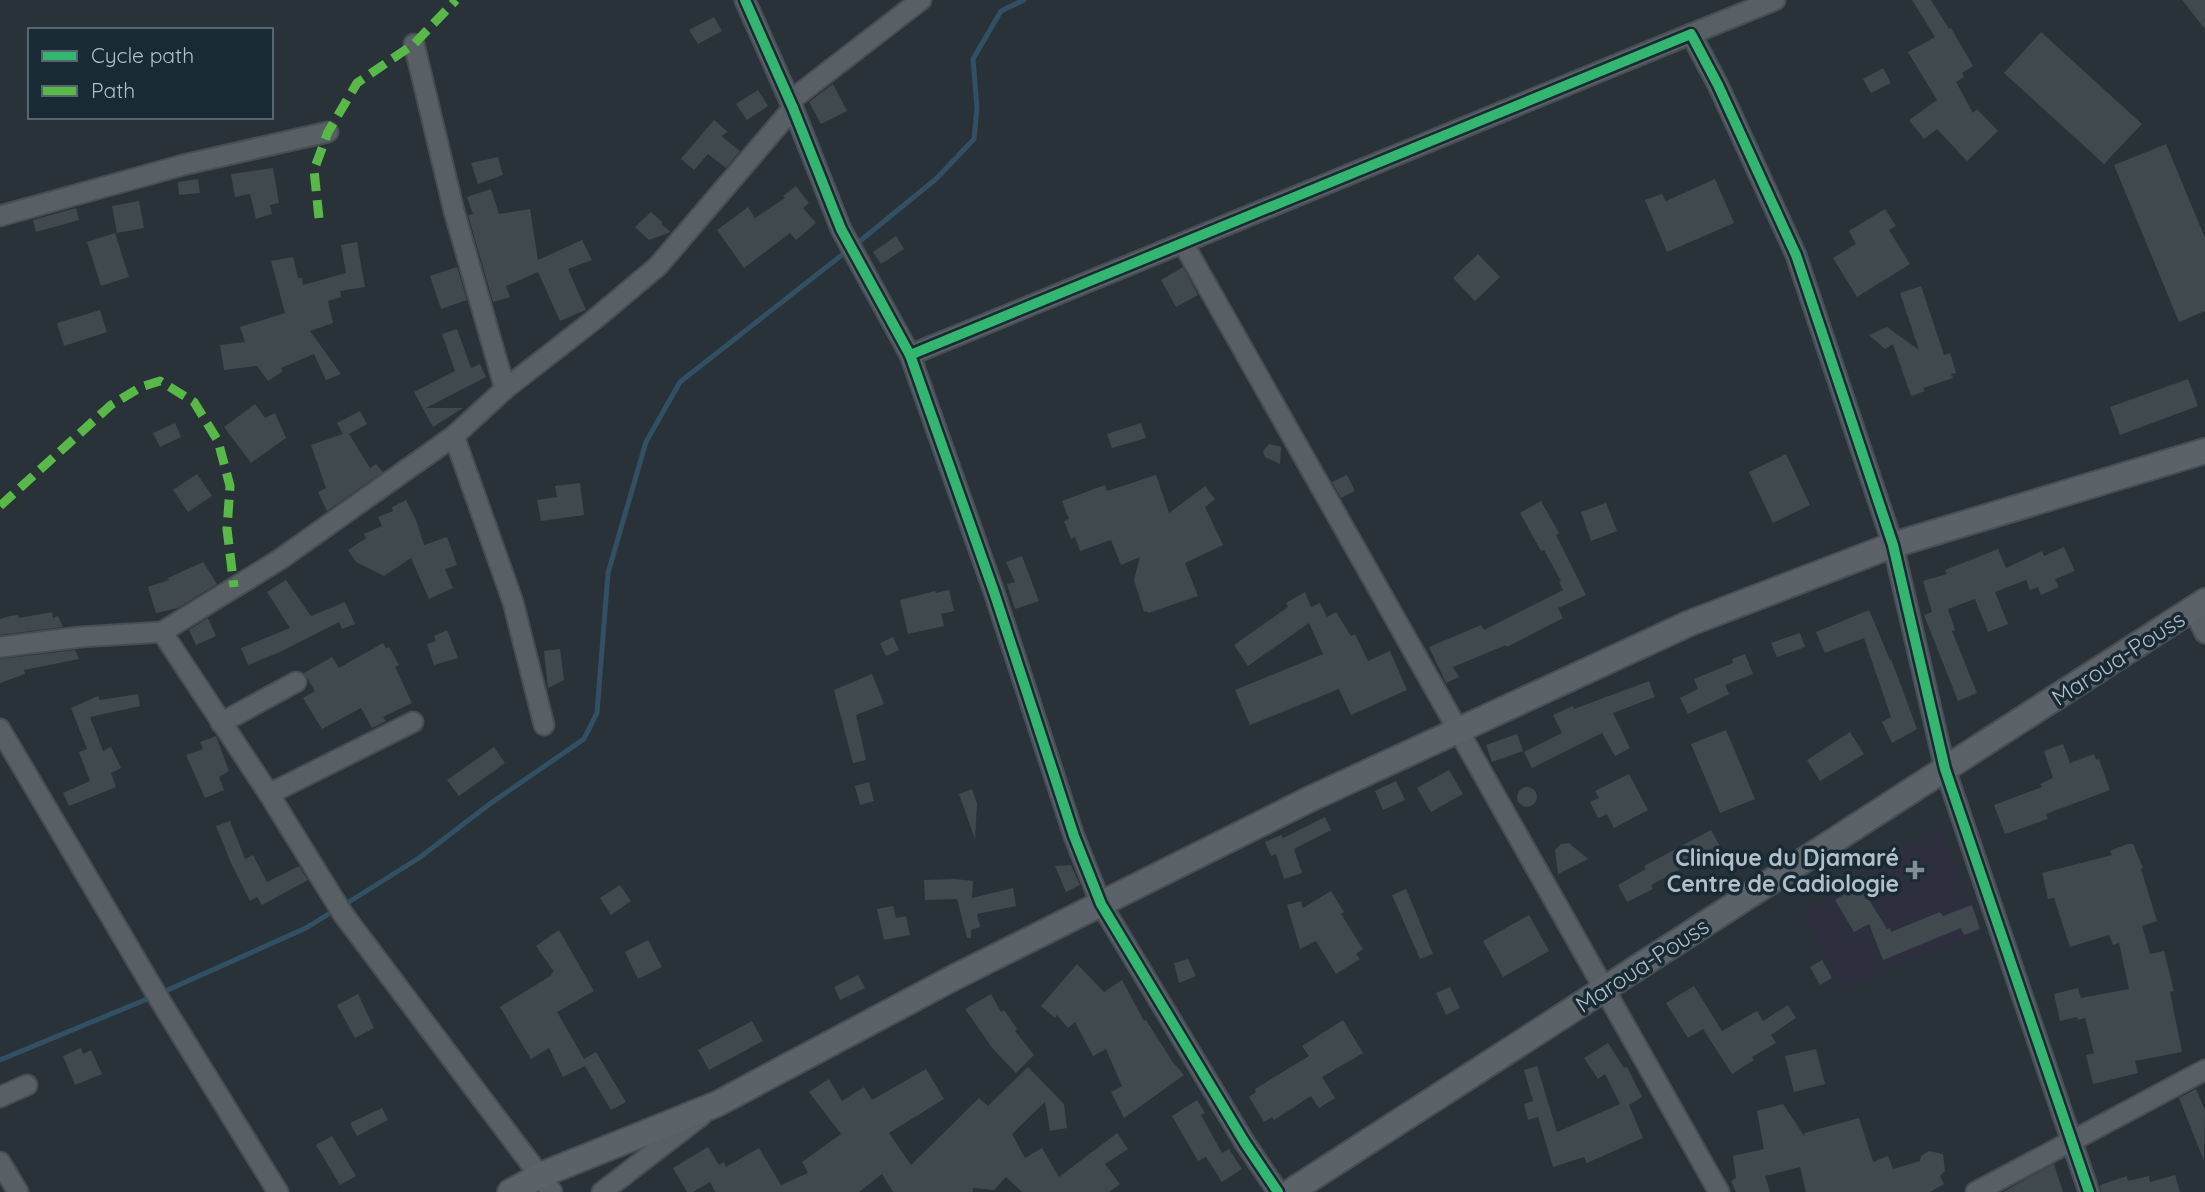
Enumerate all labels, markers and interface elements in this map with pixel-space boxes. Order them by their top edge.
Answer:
legend [28,28,273,119]
text: Cycle path [91,42,194,68]
text: Path [91,77,135,103]
street label: Maroua-Pouss [2046,604,2190,712]
place label: Clinique du Djamaré Centre de Cadiologie [1667,843,1899,898]
marker: Clinique du Djamaré Centre de Cadiologie [1905,860,1925,880]
street label: Maroua-Pouss [1570,911,1714,1019]

